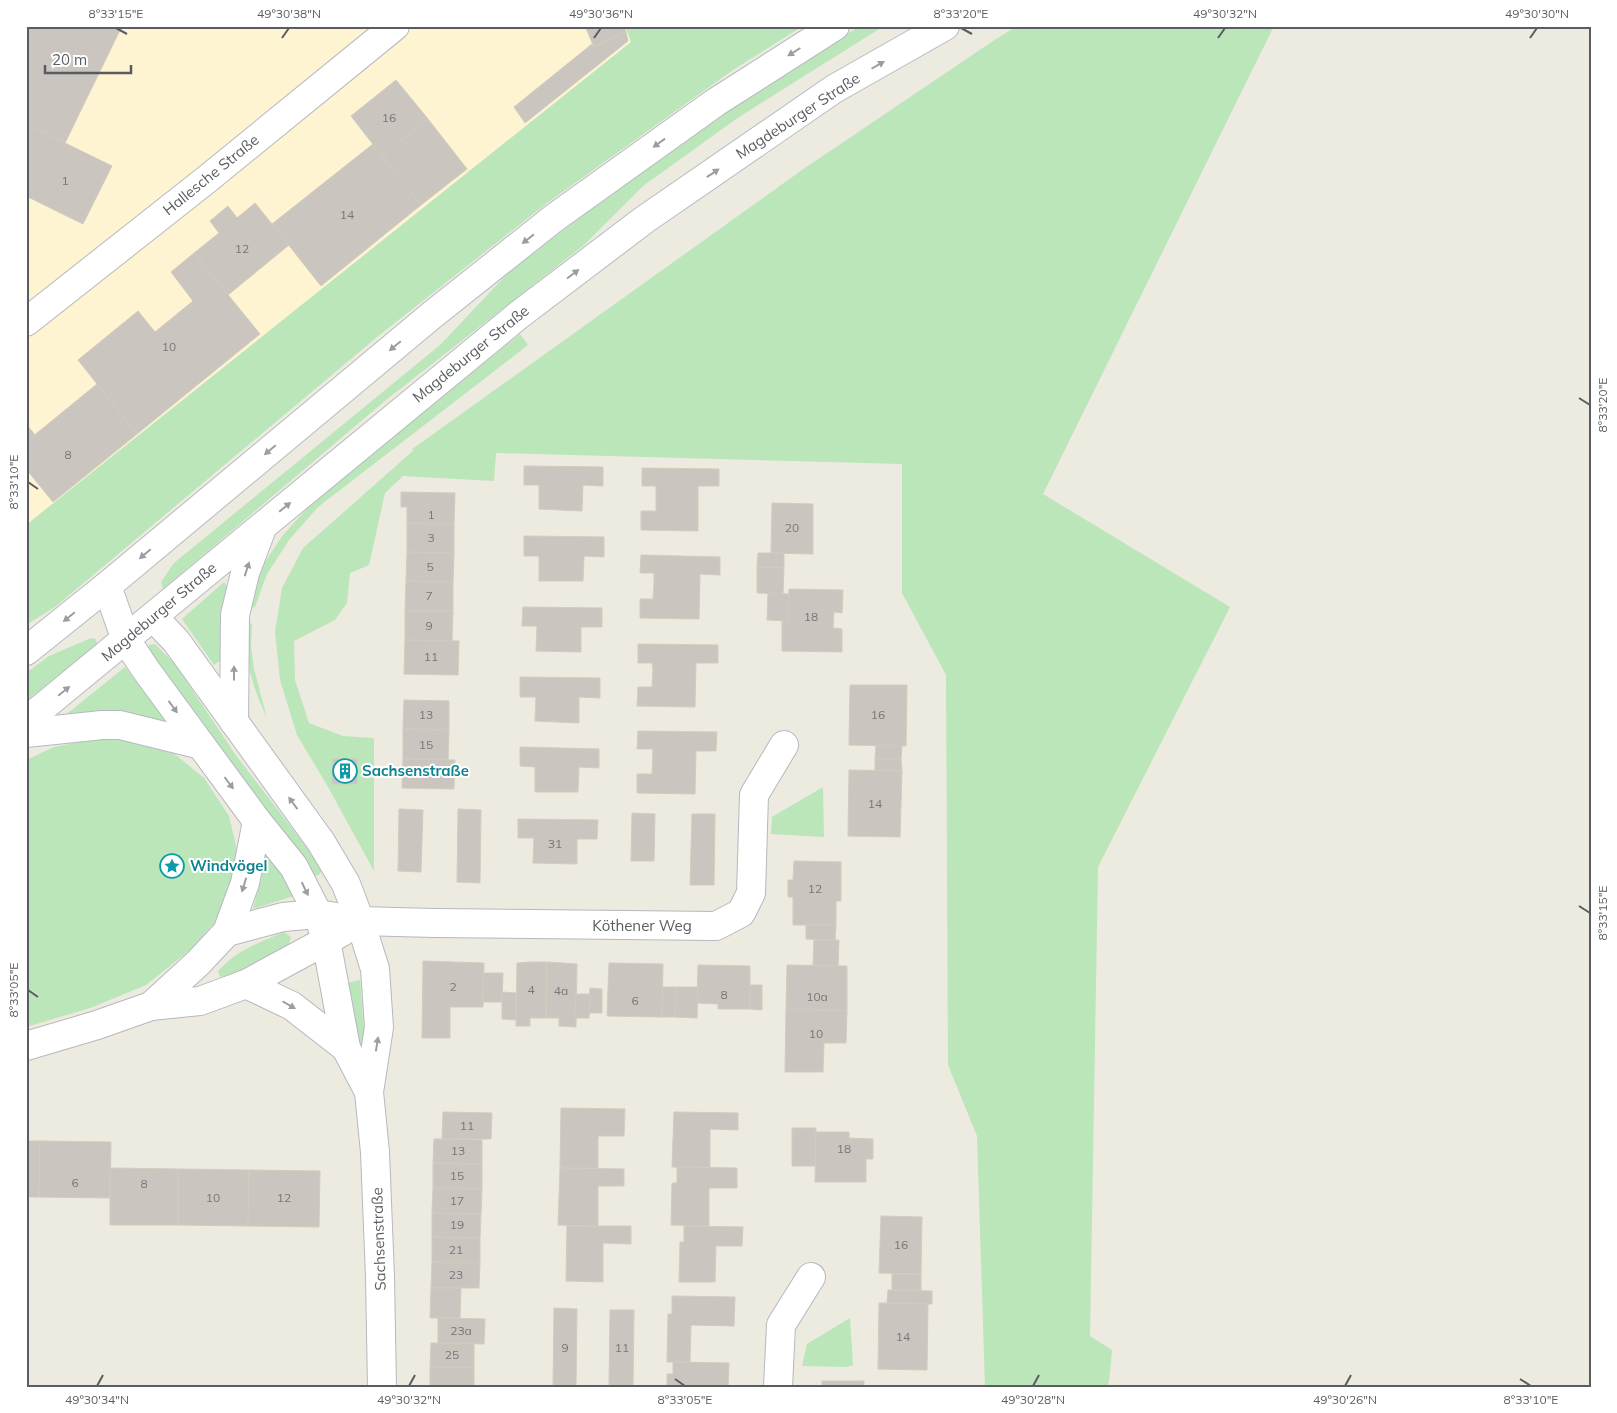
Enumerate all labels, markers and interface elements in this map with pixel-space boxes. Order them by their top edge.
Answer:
text: 8°33'15"E [89,6,143,21]
text: 49°30'38"N [257,6,321,21]
text: 49°30'36"N [569,6,633,21]
text: 8°33'20"E [934,6,988,21]
text: 49°30'32"N [1193,6,1257,21]
text: 49°30'30"N [1505,6,1569,21]
scale bar [45,42,131,74]
one-way arrow [787,48,801,57]
text: 20 m [52,50,87,69]
one-way arrow [871,60,884,69]
street label: Magdeburger Straße [732,68,863,163]
house number: 16 [382,110,396,125]
street label: Hallesche Straße [159,130,263,219]
one-way arrow [652,138,666,148]
one-way arrow [706,168,719,178]
house number: 1 [61,173,69,188]
house number: 14 [340,207,354,222]
one-way arrow [522,233,535,244]
house number: 12 [235,241,249,256]
one-way arrow [566,269,579,279]
street label: Magdeburger Straße [409,301,533,406]
house number: 10 [162,339,176,354]
one-way arrow [388,340,401,351]
text: 8°33'20"E [1595,378,1610,432]
one-way arrow [264,444,277,455]
house number: 8 [64,447,72,462]
text: 8°33'10"E [6,455,21,509]
one-way arrow [278,502,291,513]
house number: 1 [427,507,435,522]
house number: 20 [785,520,799,535]
house number: 3 [427,530,435,545]
one-way arrow [139,548,152,559]
street label: Magdeburger Straße [97,558,220,665]
house number: 5 [426,559,434,574]
one-way arrow [243,562,251,577]
house number: 7 [425,588,433,603]
house number: 18 [804,609,818,624]
one-way arrow [63,611,76,622]
house number: 9 [425,618,433,633]
house number: 11 [424,649,438,664]
one-way arrow [230,665,238,681]
one-way arrow [57,685,70,696]
one-way arrow [168,700,178,714]
house number: 13 [419,707,433,722]
house number: 16 [871,707,885,722]
house number: 15 [419,737,433,752]
building icon: Sachsenstraße [332,758,358,784]
place label: Sachsenstraße [362,761,469,780]
one-way arrow [224,776,234,790]
one-way arrow [288,796,298,810]
house number: 14 [868,796,882,811]
house number: 31 [548,836,562,851]
place icon: Windvögel [159,853,185,879]
place label: Windvögel [190,856,267,875]
one-way arrow [239,878,247,893]
house number: 12 [808,881,822,896]
one-way arrow [301,882,309,896]
text: 8°33'15"E [1595,886,1610,940]
street label: Köthener Weg [592,916,692,935]
text: 8°33'05"E [6,963,21,1017]
house number: 2 [449,979,457,994]
house number: 4 [527,982,535,997]
house number: 4a [554,983,568,998]
house number: 8 [720,987,728,1002]
house number: 10a [806,989,828,1004]
house number: 6 [631,993,639,1008]
one-way arrow [283,1001,296,1010]
house number: 10 [809,1026,823,1041]
one-way arrow [373,1035,381,1051]
house number: 11 [460,1118,474,1133]
house number: 18 [837,1141,851,1156]
house number: 13 [451,1143,465,1158]
house number: 15 [450,1168,464,1183]
house number: 6 [71,1175,79,1190]
house number: 8 [140,1176,148,1191]
street label: Sachsenstraße [367,1187,390,1291]
house number: 10 [206,1190,220,1205]
house number: 12 [277,1190,291,1205]
house number: 17 [450,1193,464,1208]
house number: 19 [450,1217,464,1232]
house number: 16 [894,1237,908,1252]
house number: 21 [449,1242,463,1257]
house number: 23 [449,1267,463,1282]
house number: 23a [450,1323,472,1338]
house number: 14 [896,1329,910,1344]
house number: 9 [561,1340,569,1355]
house number: 11 [615,1340,629,1355]
house number: 25 [445,1347,459,1362]
text: 49°30'34"N [65,1392,129,1407]
text: 49°30'32"N [377,1392,441,1407]
text: 8°33'05"E [658,1392,712,1407]
text: 49°30'28"N [1001,1392,1065,1407]
text: 49°30'26"N [1313,1392,1377,1407]
text: 8°33'10"E [1504,1392,1558,1407]

